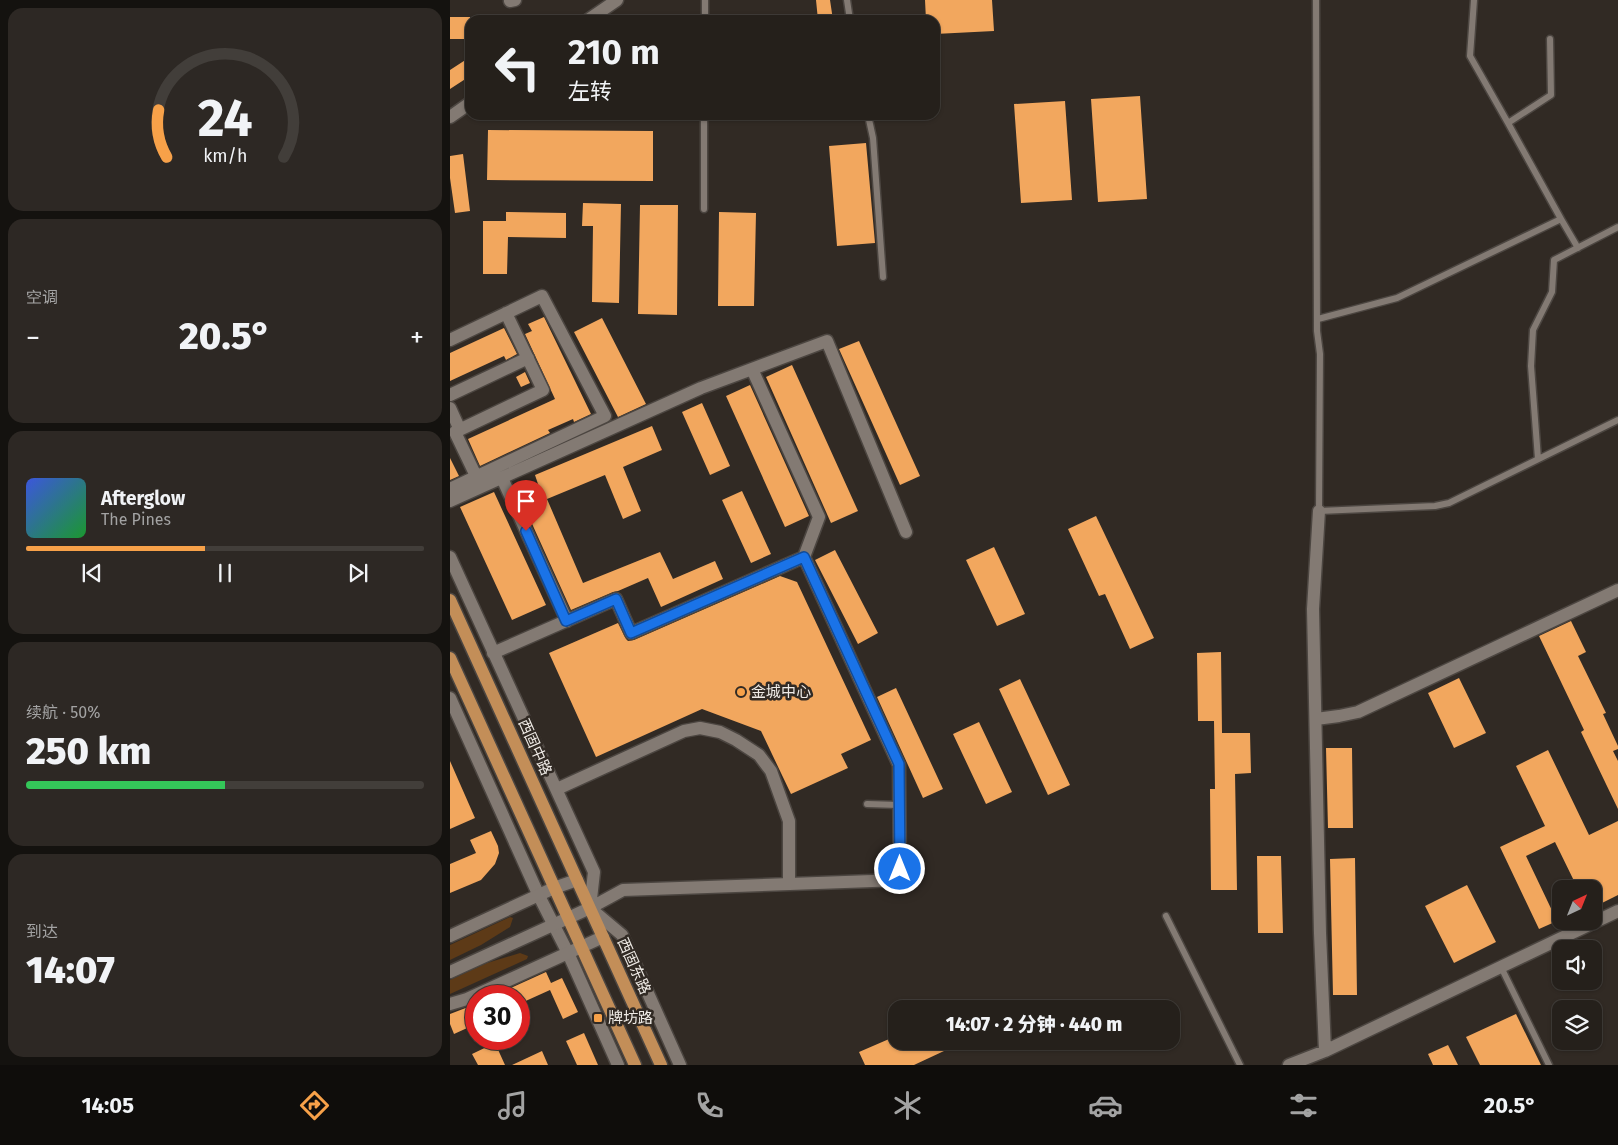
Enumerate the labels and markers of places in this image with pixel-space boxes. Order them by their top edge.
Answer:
pin [505,480,547,531]
place label: 金城中心 [751,683,811,701]
marker: 金城中心 [735,686,747,698]
place label: 牌坊路 [608,1009,653,1027]
marker: 牌坊路 [592,1012,604,1024]

